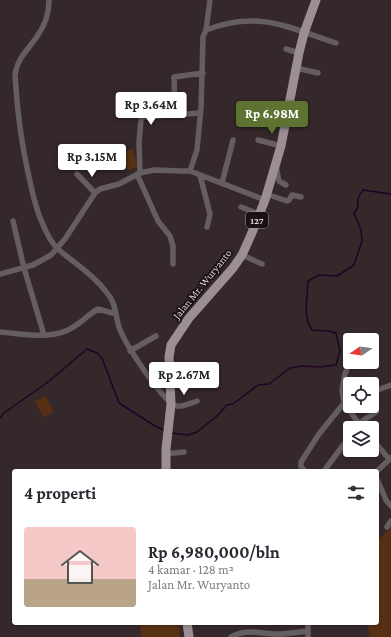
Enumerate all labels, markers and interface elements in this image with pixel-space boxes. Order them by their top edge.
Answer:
pin: Rp 3.64M [110,92,192,126]
text: Rp 3.64M [125,97,177,112]
pin: Rp 6.98M [231,101,313,135]
text: Rp 6.98M [245,106,299,121]
pin: Rp 3.15M [51,144,133,178]
text: Rp 3.15M [67,149,117,164]
road number: 127 [246,212,268,228]
street label: Jalan Mr. Wuryanto [170,246,235,323]
north arrow [343,333,379,369]
map controls [343,333,379,457]
pin: Rp 2.67M [143,362,225,396]
text: Rp 2.67M [158,367,210,382]
button: locate [343,377,379,413]
button: layers [343,421,379,457]
icon: filters [345,482,367,504]
text: 4 properti [24,484,96,503]
icon: home [56,543,104,591]
text: Rp 6,980,000/bln [148,543,280,562]
text: 4 kamar · 128 m² [148,562,234,577]
text: Jalan Mr. Wuryanto [148,577,250,592]

